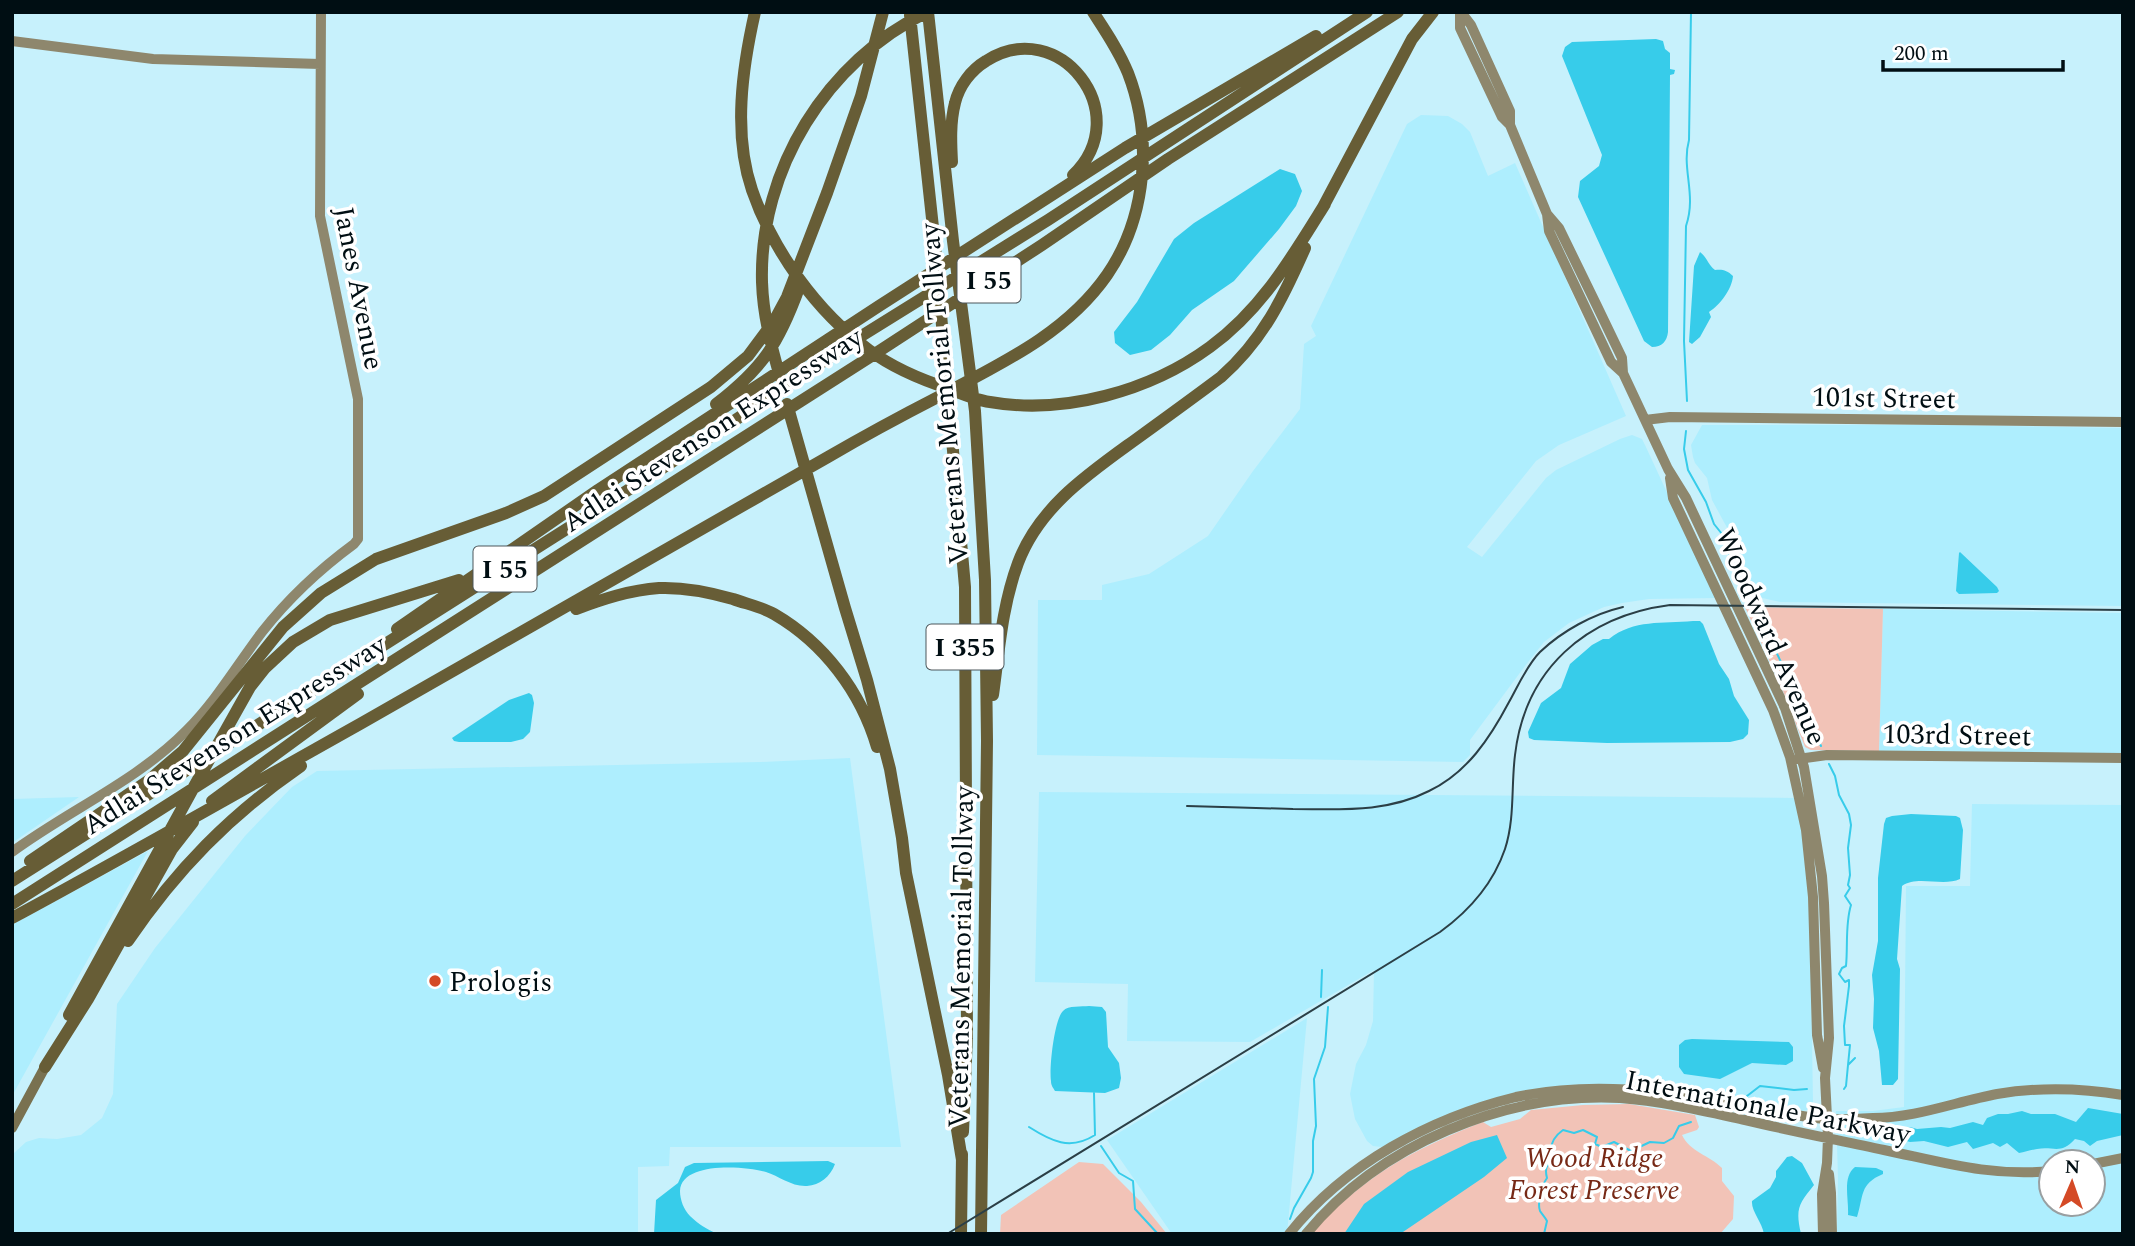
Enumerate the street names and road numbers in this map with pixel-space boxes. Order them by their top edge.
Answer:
street label: Janes Avenue [322,203,395,373]
street label: Veterans Memorial Tollway [908,220,981,566]
road number: I 55 [958,258,1020,302]
street label: Adlai Stevenson Expressway [554,316,873,544]
street label: 101st Street [1812,376,1957,421]
street label: Woodward Avenue [1703,521,1838,752]
road number: I 55 [474,547,536,592]
street label: Adlai Stevenson Expressway [75,623,396,846]
road number: I 355 [926,624,1004,670]
street label: 103rd Street [1882,713,2032,758]
street label: Veterans Memorial Tollway [937,784,986,1128]
street label: Internationale Parkway [1621,1059,1916,1157]

